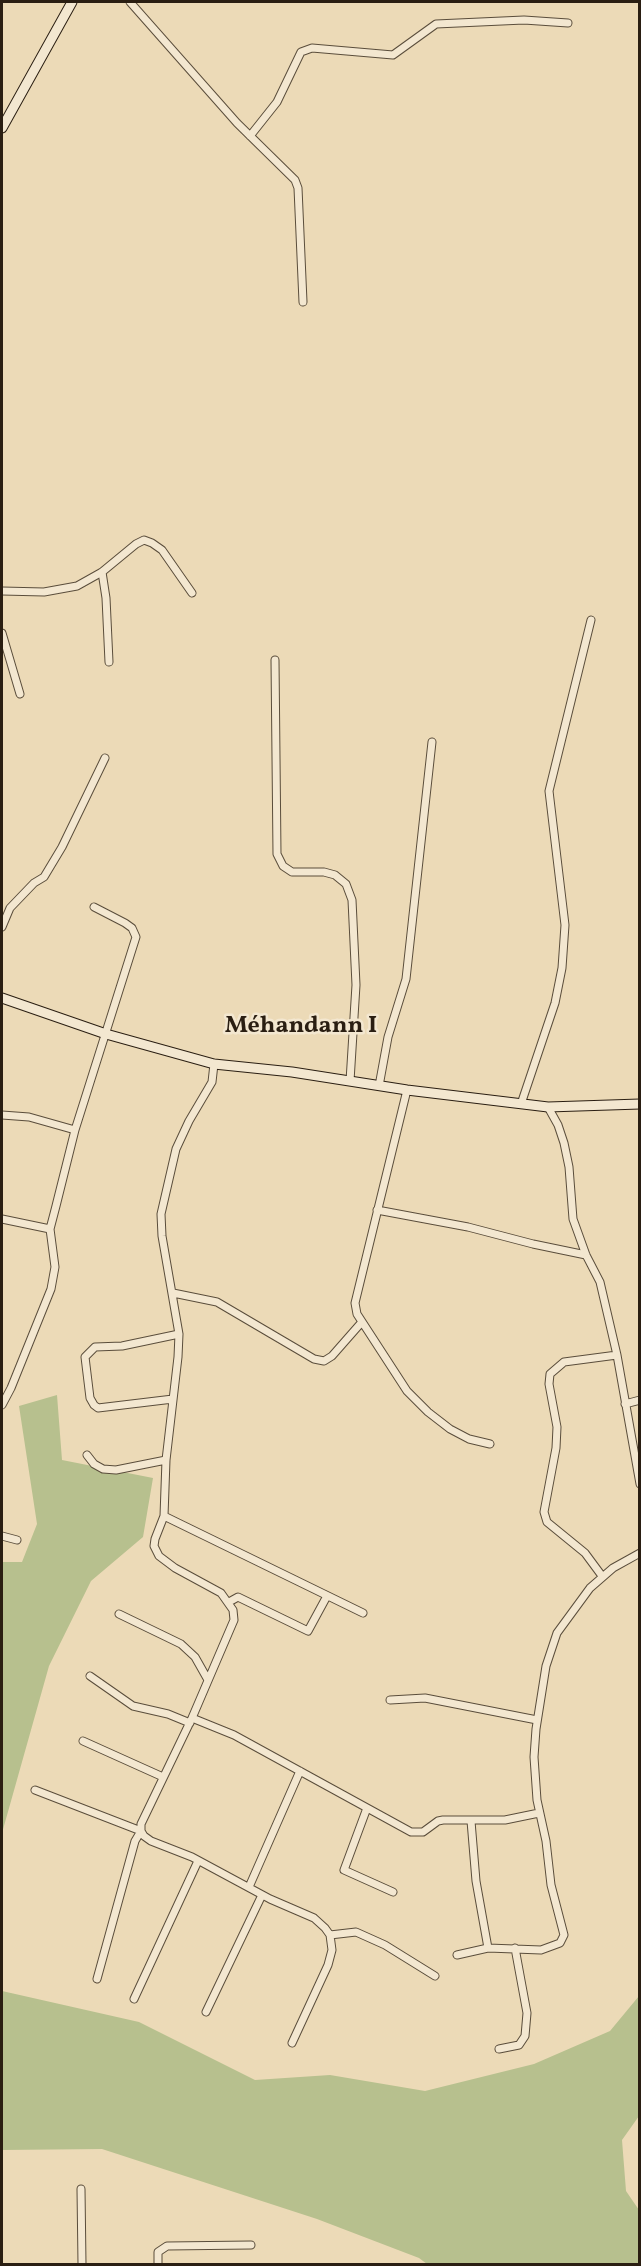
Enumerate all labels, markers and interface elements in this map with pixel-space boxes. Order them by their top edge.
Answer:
district label: Méhandann I [225,1014,377,1042]

